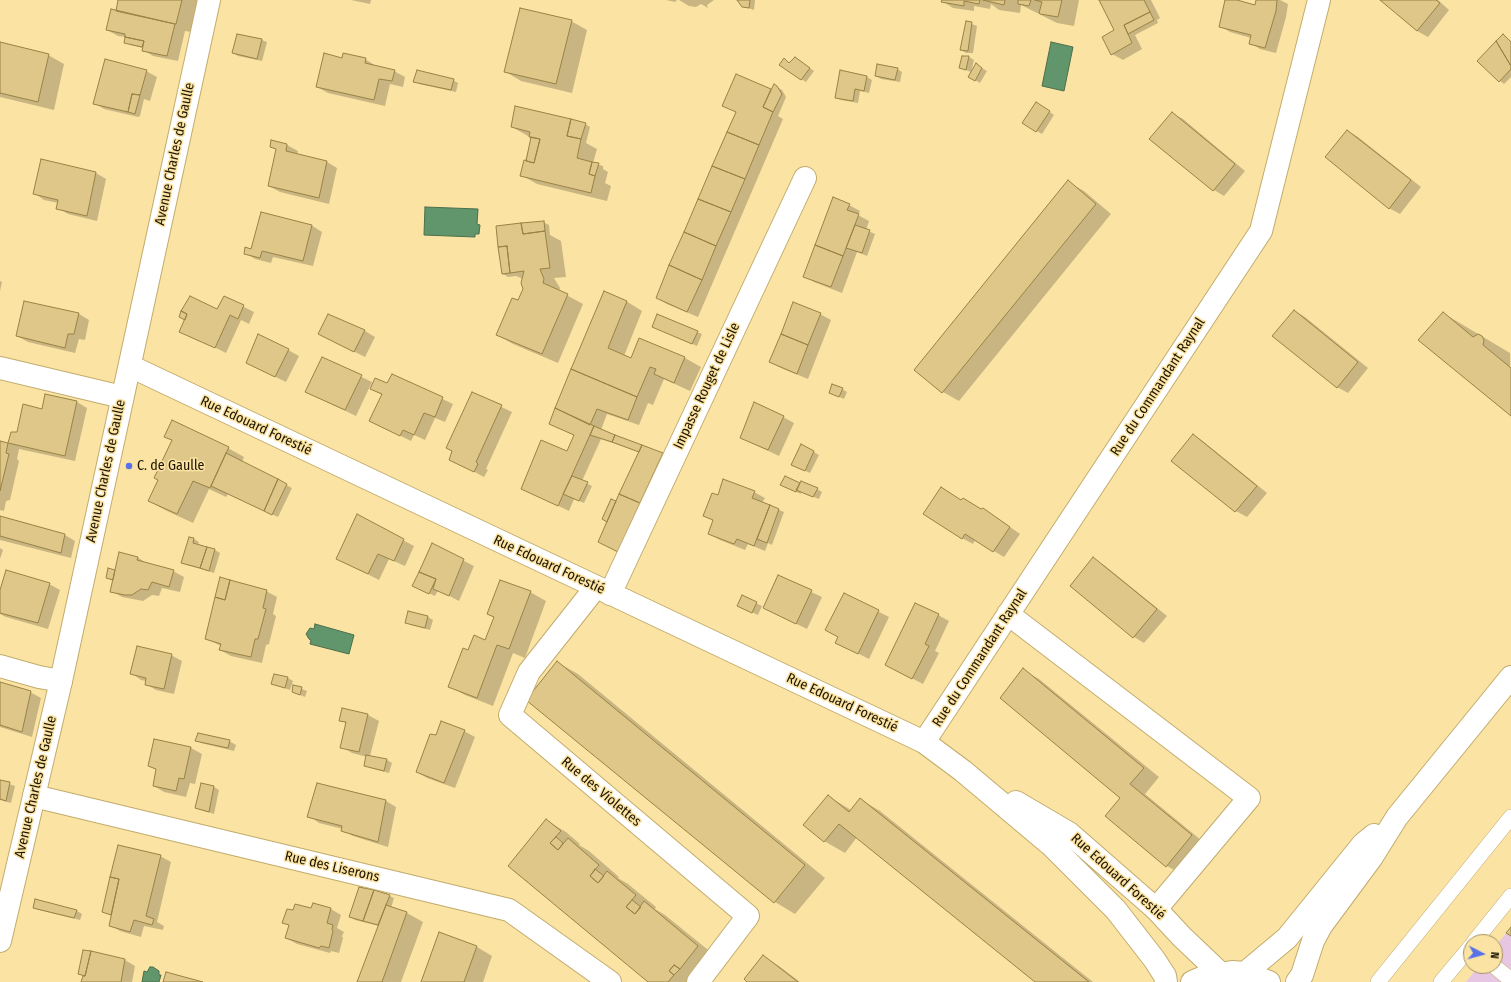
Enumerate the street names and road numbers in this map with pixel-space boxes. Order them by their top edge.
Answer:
street label: Avenue Charles de Gaulle [152,81,198,227]
street label: Rue du Commandant Raynal [1107,315,1209,459]
street label: Impasse Rouget de Lisle [670,320,744,452]
street label: Rue Edouard Forestié [198,393,314,459]
street label: Avenue Charles de Gaulle [83,398,129,544]
street label: Rue Edouard Forestié [491,532,607,598]
street label: Rue du Commandant Raynal [929,586,1031,730]
street label: Rue Edouard Forestié [784,670,900,736]
street label: Avenue Charles de Gaulle [11,714,61,860]
street label: Rue des Violettes [558,754,644,830]
street label: Rue Edouard Forestié [1067,830,1169,924]
street label: Rue des Liserons [283,848,381,886]

